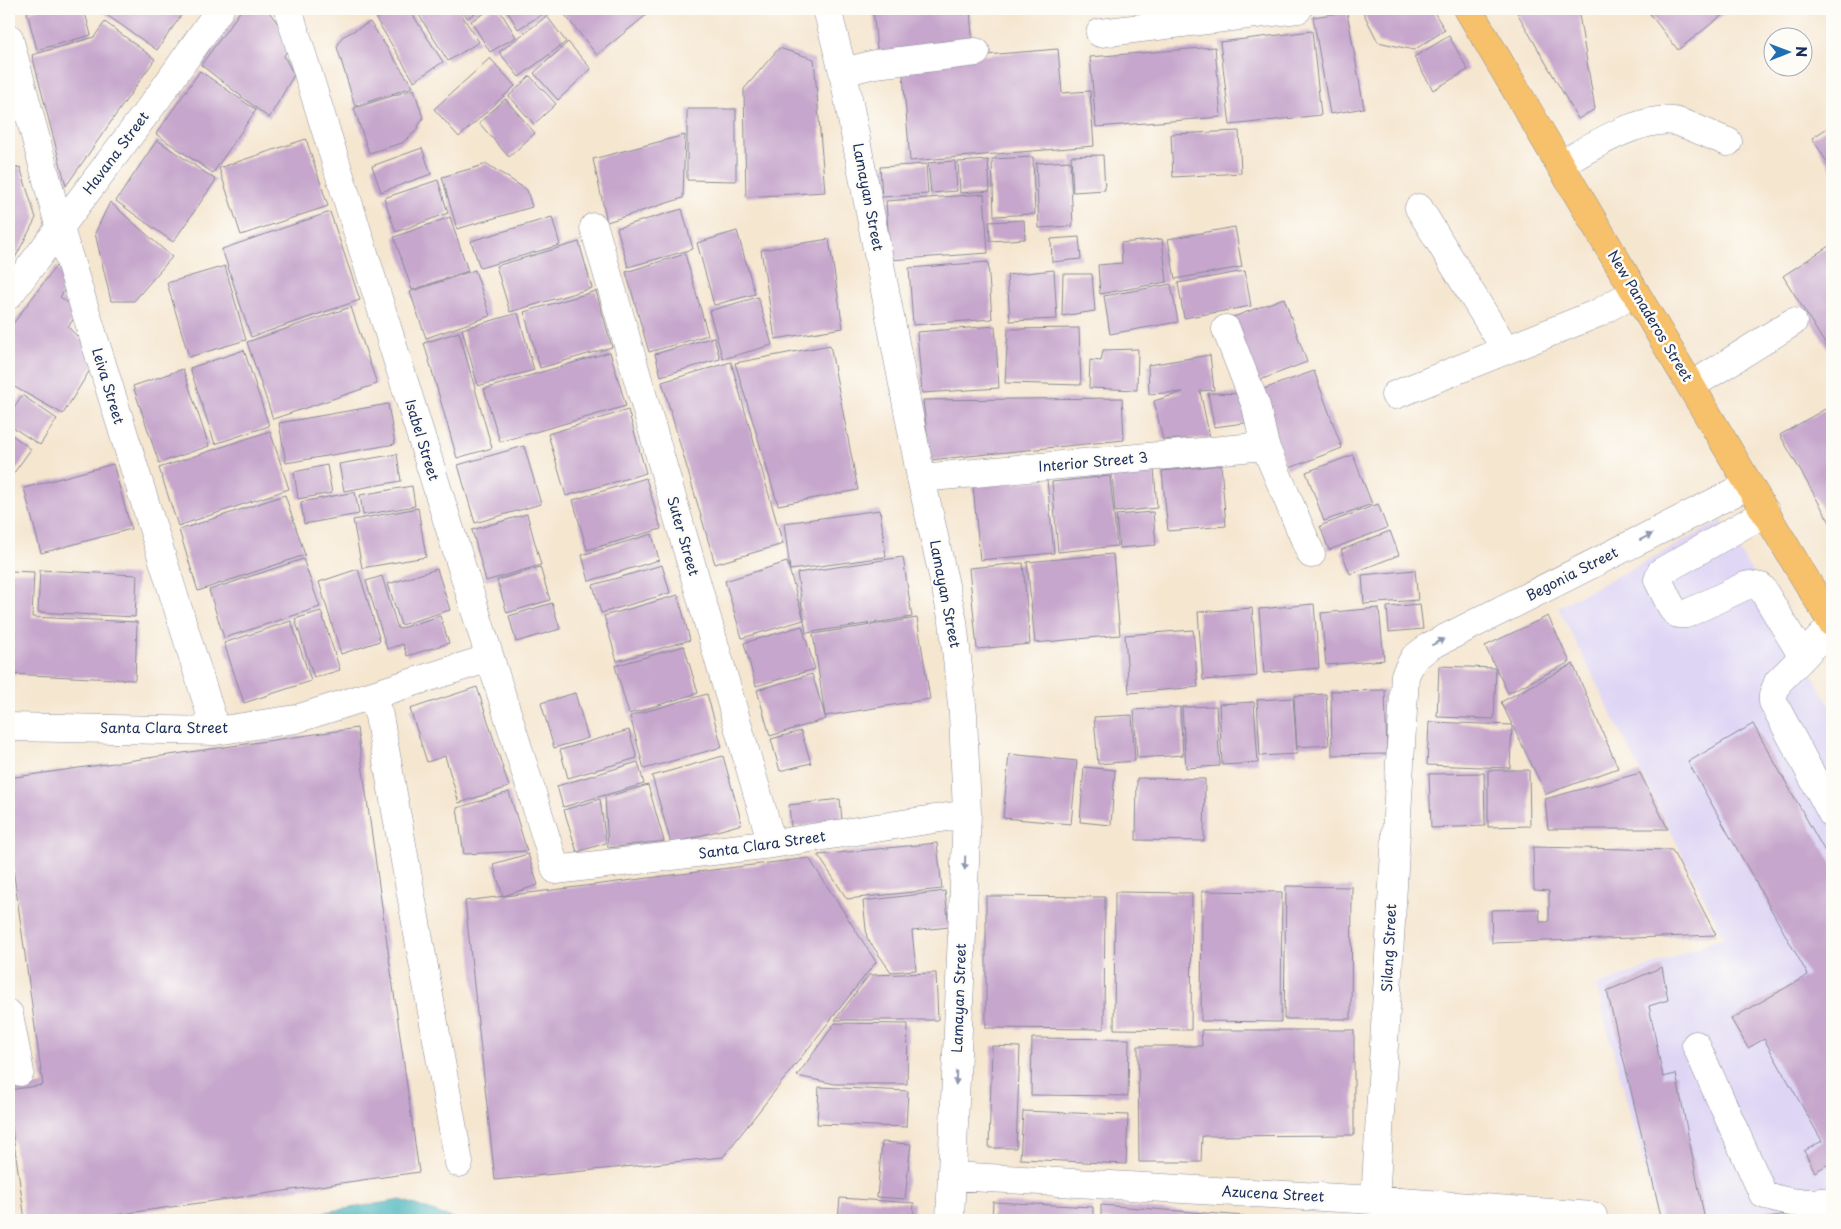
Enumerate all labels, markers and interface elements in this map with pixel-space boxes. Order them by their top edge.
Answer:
north arrow [1764,28,1814,78]
text: N [1791,46,1812,57]
street label: Havana Street [77,107,154,199]
street label: Lamayan Street [848,141,889,253]
street label: New Panaderos Street [1603,246,1698,386]
street label: Leiva Street [87,345,130,427]
street label: Isabel Street [400,396,445,484]
street label: Interior Street 3 [1037,446,1149,477]
street label: Suter Street [662,494,705,578]
one-way arrow [1639,533,1654,541]
street label: Lamayan Street [925,538,966,650]
street label: Begonia Street [1522,541,1622,606]
one-way arrow [1431,637,1446,646]
street label: Santa Clara Street [100,717,228,738]
street label: Santa Clara Street [697,825,827,864]
one-way arrow [960,855,968,871]
street label: Silang Street [1376,903,1401,993]
street label: Lamayan Street [946,943,971,1053]
one-way arrow [952,1070,960,1086]
street label: Azucena Street [1221,1180,1325,1207]

